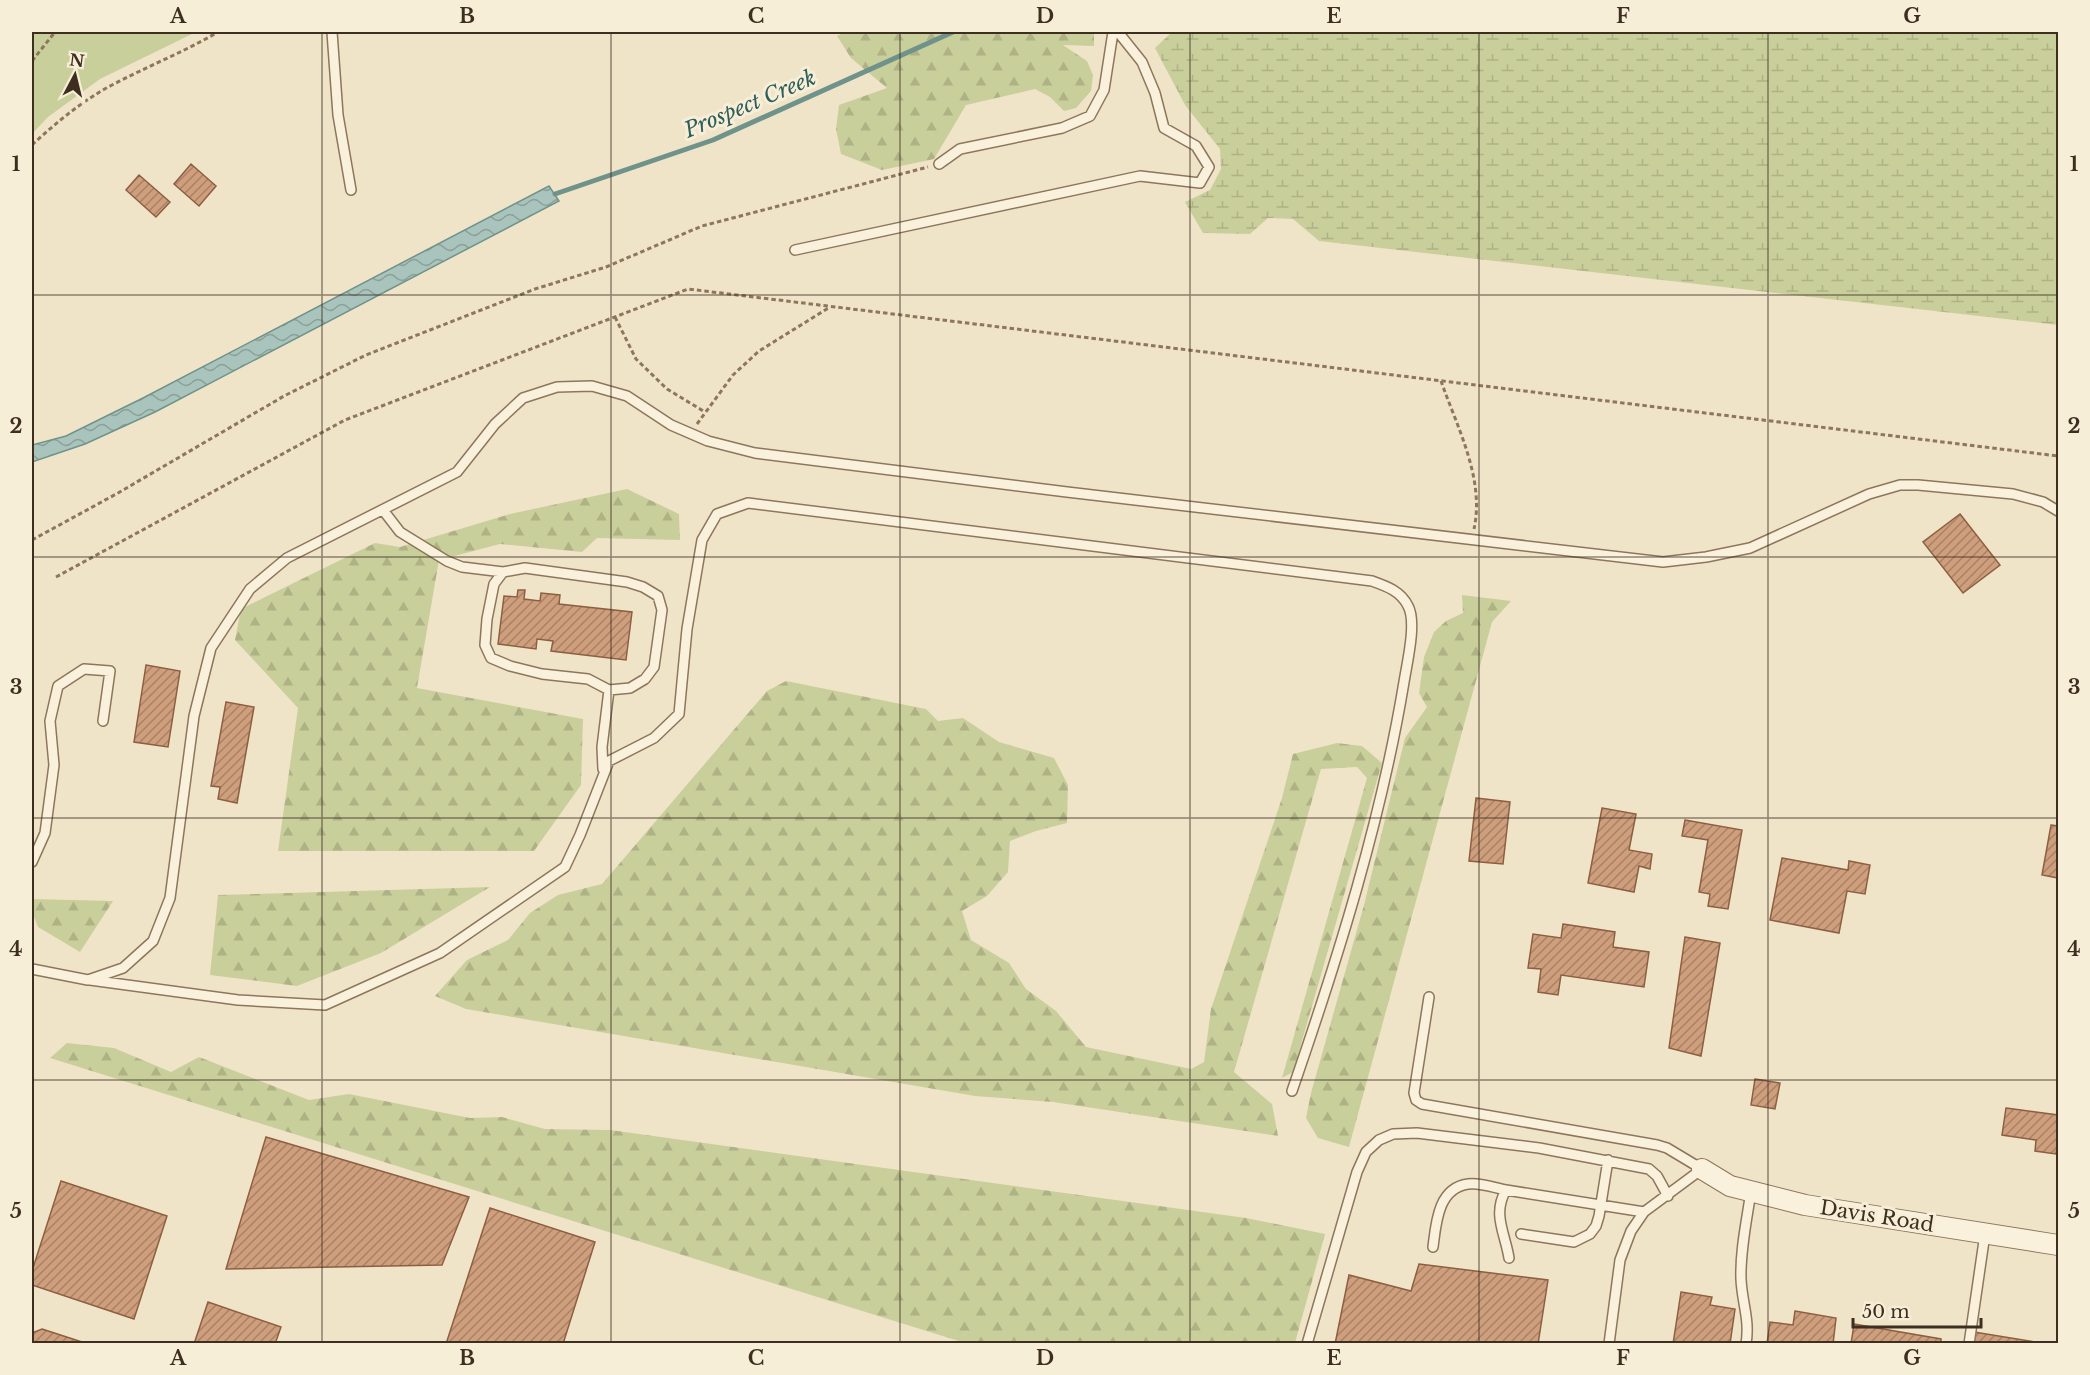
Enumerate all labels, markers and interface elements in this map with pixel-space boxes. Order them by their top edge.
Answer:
text: A [169,4,187,28]
text: B [459,4,475,28]
text: C [748,4,764,28]
text: D [1036,4,1054,28]
text: E [1326,4,1342,28]
text: F [1616,4,1630,28]
text: G [1903,4,1921,28]
north arrow [45,45,105,105]
text: N [68,49,86,71]
water label: Prospect Creek [679,65,820,144]
text: 1 [12,152,21,176]
text: 1 [2070,152,2079,176]
text: 2 [9,414,23,438]
text: 2 [2067,414,2081,438]
text: 3 [10,675,22,699]
text: 3 [2068,675,2080,699]
text: 4 [9,937,23,961]
text: 4 [2067,937,2081,961]
street label: Davis Road [1818,1195,1936,1237]
text: 5 [10,1199,22,1223]
text: 5 [2068,1199,2080,1223]
scale bar [1853,1291,1980,1329]
text: 50 m [1862,1301,1910,1323]
text: A [169,1346,187,1370]
text: B [459,1346,475,1370]
text: C [748,1346,764,1370]
text: D [1036,1346,1054,1370]
text: E [1326,1346,1342,1370]
text: F [1616,1346,1630,1370]
text: G [1903,1346,1921,1370]

